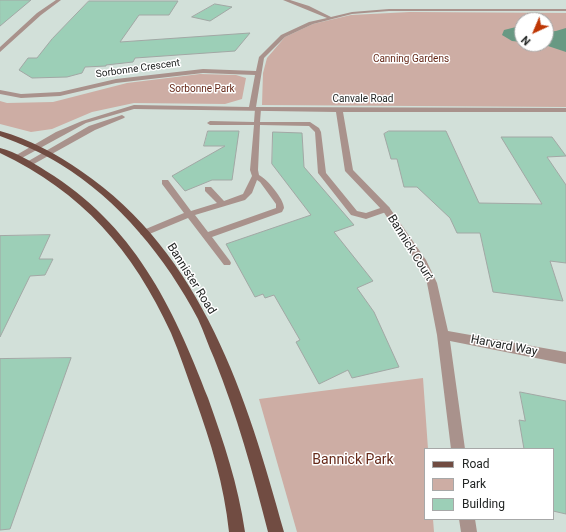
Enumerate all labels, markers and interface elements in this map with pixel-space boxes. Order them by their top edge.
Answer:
north arrow [514,12,554,52]
text: N [519,33,533,48]
park label: Canning Gardens [373,53,449,65]
street label: Sorbonne Crescent [95,57,181,81]
park label: Sorbonne Park [169,83,235,95]
street label: Canvale Road [333,93,393,105]
street label: Bannick Court [384,212,436,284]
street label: Bannister Road [163,241,219,317]
street label: Harvard Way [469,332,539,360]
legend [424,448,554,520]
park label: Bannick Park [312,452,394,468]
text: Road [462,457,490,471]
text: Park [462,477,486,491]
text: Building [462,497,505,511]

